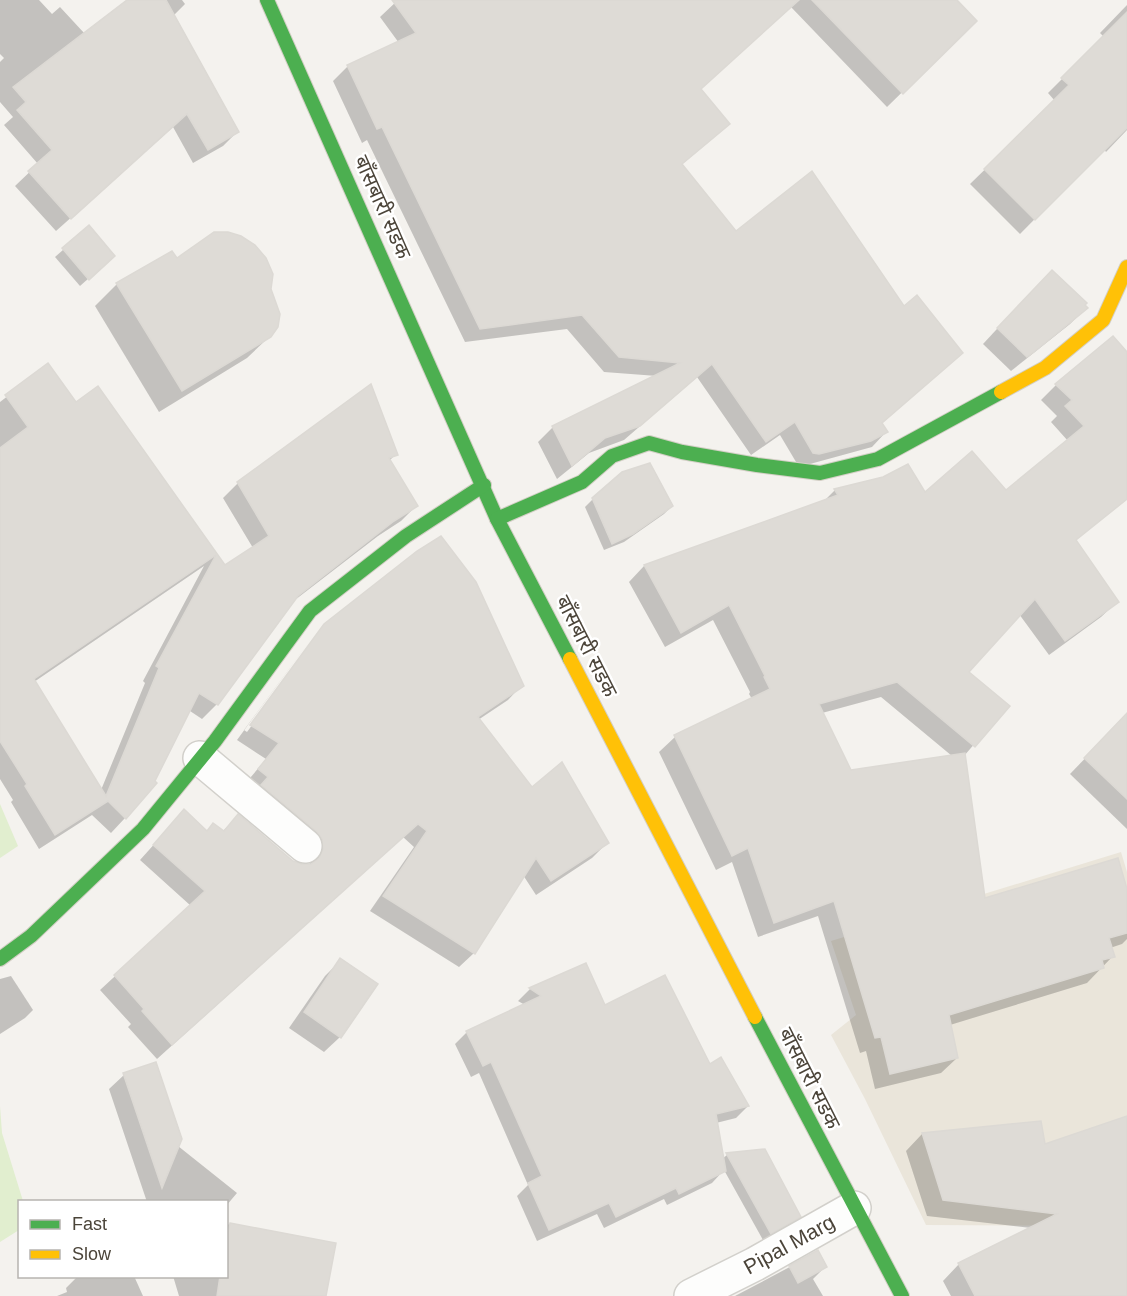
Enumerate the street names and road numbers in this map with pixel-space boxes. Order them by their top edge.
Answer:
street label: बाँसबारी सडक [350,152,416,263]
street label: बाँसबारी सडक [552,592,623,701]
street label: बाँसबारी सडक [775,1024,846,1133]
street label: Pipal Marg [740,1210,838,1278]

